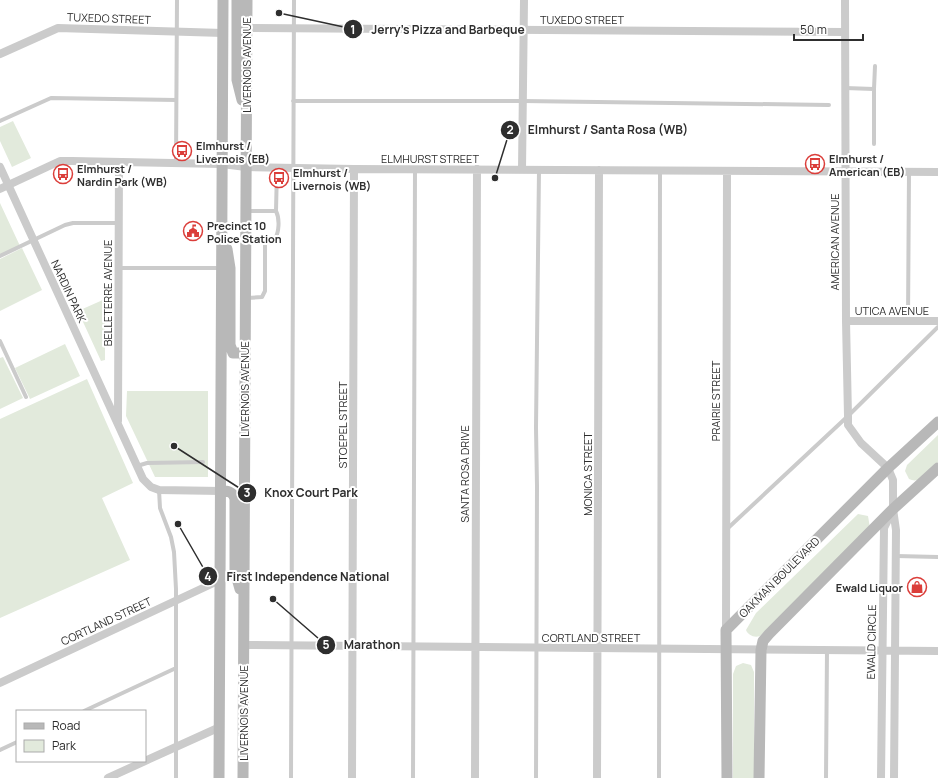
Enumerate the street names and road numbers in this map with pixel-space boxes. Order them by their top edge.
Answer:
street label: TUXEDO STREET [67,9,152,27]
street label: TUXEDO STREET [540,12,625,27]
street label: LIVERNOIS AVENUE [239,17,254,113]
street label: ELMHURST STREET [381,151,479,166]
street label: AMERICAN AVENUE [827,194,842,290]
street label: BELLETERRE AVENUE [100,240,115,346]
street label: NARDIN PARK [48,257,90,325]
street label: UTICA AVENUE [855,303,929,318]
street label: LIVERNOIS AVENUE [237,341,252,437]
street label: PRAIRIE STREET [708,360,723,441]
street label: STOEPEL STREET [335,381,350,469]
street label: SANTA ROSA DRIVE [457,425,472,523]
street label: MONICA STREET [580,432,595,516]
street label: OAKMAN BOULEVARD [735,533,823,621]
street label: CORTLAND STREET [58,593,154,649]
street label: EWALD CIRCLE [863,604,879,680]
street label: CORTLAND STREET [542,630,641,645]
street label: LIVERNOIS AVENUE [236,665,251,761]

